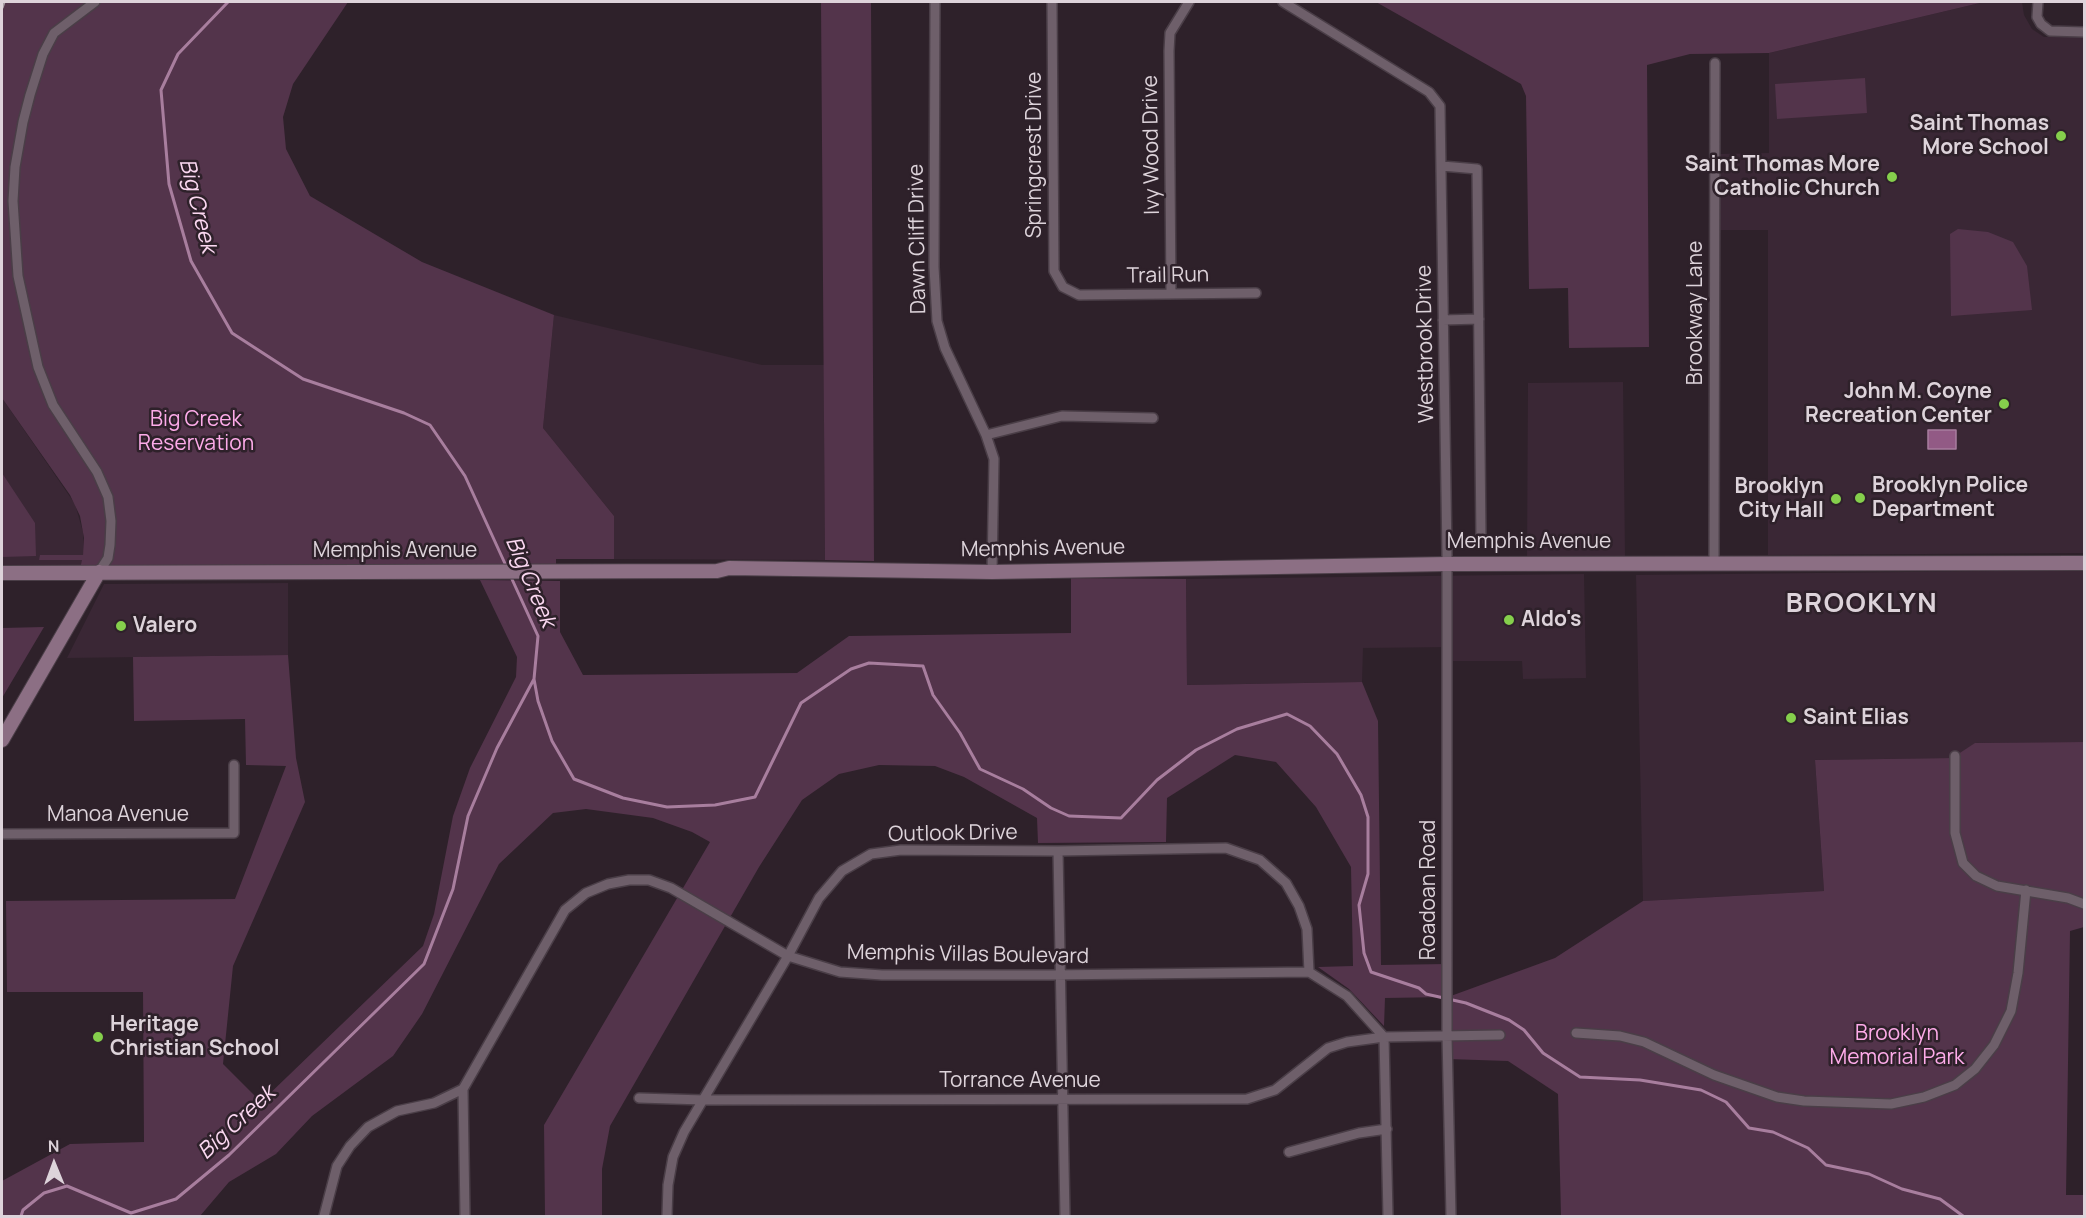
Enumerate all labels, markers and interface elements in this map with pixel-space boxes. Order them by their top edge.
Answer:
street label: Springcrest Drive [1022,72,1048,238]
street label: Ivy Wood Drive [1138,75,1166,215]
place label: Saint Thomas More School [1910,111,2049,161]
marker: Saint Thomas More School [2054,129,2068,143]
place label: Saint Thomas More Catholic Church [1685,152,1880,202]
water label: Big Creek [173,156,221,256]
street label: Dawn Cliff Drive [904,164,932,314]
marker: Saint Thomas More Catholic Church [1885,170,1899,184]
street label: Brookway Lane [1683,241,1709,385]
street label: Trail Run [1127,263,1209,289]
street label: Westbrook Drive [1412,265,1440,423]
place label: John M. Coyne Recreation Center [1805,379,1992,429]
marker: John M. Coyne Recreation Center [1997,397,2011,411]
park label: Big Creek Reservation [138,407,254,457]
place label: Brooklyn Police Department [1872,473,2028,523]
place label: Brooklyn City Hall [1735,474,1824,524]
marker: Brooklyn Police Department [1853,491,1867,505]
marker: Brooklyn City Hall [1829,492,1843,506]
street label: Memphis Avenue [1447,529,1611,555]
water label: Big Creek [499,533,561,631]
street label: Memphis Avenue [961,535,1125,563]
street label: Memphis Avenue [313,538,477,564]
district label: BROOKLYN [1786,588,1938,620]
place label: Aldo's [1521,607,1581,633]
place label: Valero [133,613,197,639]
marker: Aldo's [1502,613,1516,627]
marker: Valero [114,619,128,633]
place label: Saint Elias [1803,705,1909,731]
marker: Saint Elias [1784,711,1798,725]
street label: Manoa Avenue [47,802,189,828]
street label: Outlook Drive [888,820,1018,848]
street label: Roadoan Road [1416,820,1442,960]
street label: Memphis Villas Boulevard [847,940,1089,970]
place label: Heritage Christian School [110,1012,280,1062]
park label: Brooklyn Memorial Park [1830,1021,1964,1071]
marker: Heritage Christian School [91,1030,105,1044]
street label: Torrance Avenue [939,1068,1101,1094]
water label: Big Creek [193,1081,281,1165]
north arrow [24,1134,84,1194]
text: N [48,1135,60,1157]

